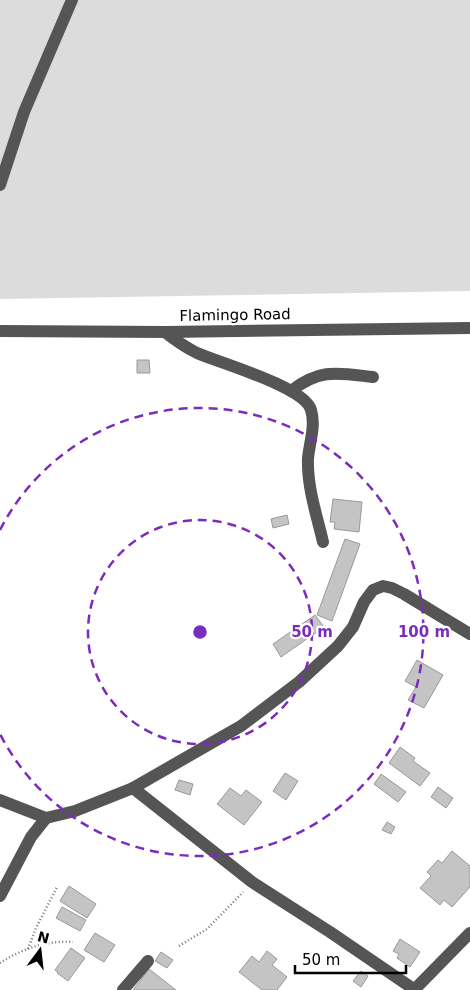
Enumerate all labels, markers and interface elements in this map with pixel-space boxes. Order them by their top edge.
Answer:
street label: Flamingo Road [179,305,291,325]
centre of rings [191,623,209,641]
text: 50 m [291,623,333,641]
text: 100 m [398,623,450,641]
north arrow [15,925,65,975]
text: N [36,928,51,947]
scale bar [295,942,406,974]
text: 50 m [302,951,340,969]

